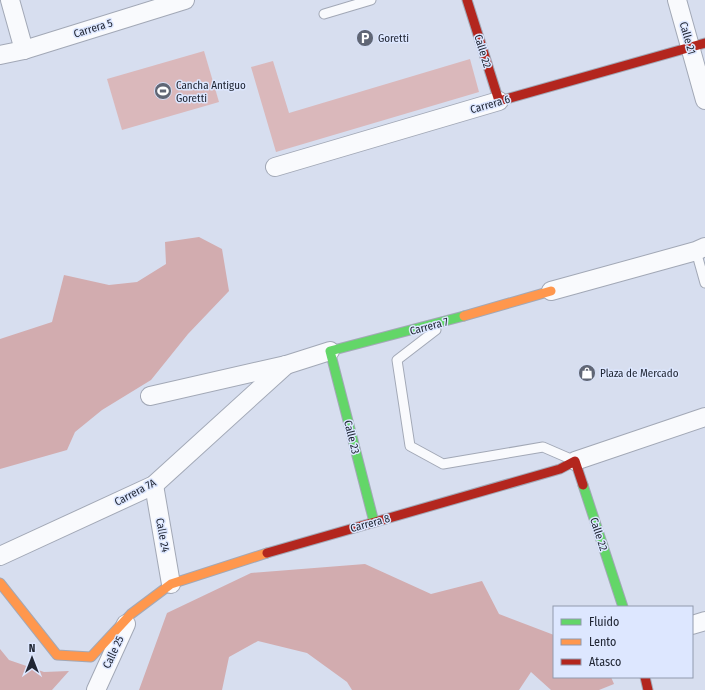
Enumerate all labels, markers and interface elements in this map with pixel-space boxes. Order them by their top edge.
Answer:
street label: Carrera 5 [72,16,114,41]
street label: Calle 21 [677,20,698,56]
parking icon: Goretti [355,28,375,48]
place label: Goretti [378,32,409,45]
street label: Calle 22 [471,33,494,70]
place label: Cancha Antiguo Goretti [176,79,246,105]
sports icon: Cancha Antiguo Goretti [153,81,173,101]
street label: Carrera 6 [469,92,512,116]
street label: Carrera 7 [408,315,450,338]
shop icon: Plaza de Mercado [577,363,597,383]
place label: Plaza de Mercado [600,367,679,380]
street label: Calle 23 [341,419,362,455]
street label: Carrera 7A [112,476,158,509]
street label: Carrera 8 [349,512,392,535]
street label: Calle 22 [587,516,610,553]
street label: Calle 24 [153,517,172,554]
legend [553,606,693,678]
text: Fluido [589,615,619,629]
street label: Calle 25 [100,634,127,671]
text: Lento [589,635,616,649]
north arrow [12,638,52,678]
text: N [29,642,35,655]
text: Atasco [589,655,621,669]

